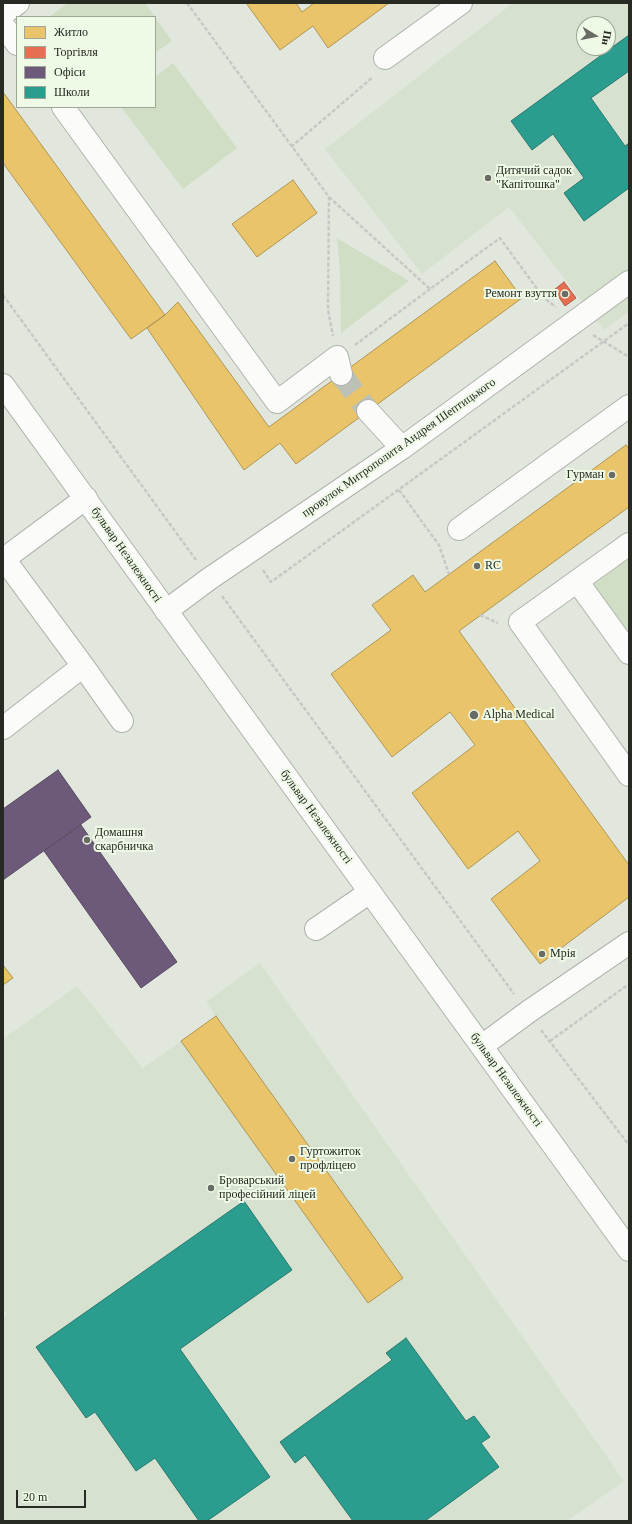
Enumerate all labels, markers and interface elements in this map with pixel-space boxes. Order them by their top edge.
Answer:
legend [16,16,156,108]
north arrow [576,16,616,56]
text: Житло [54,25,88,39]
text: Пн [600,30,614,46]
text: Торгівля [54,45,98,59]
text: Офіси [54,65,86,79]
text: Школи [54,85,90,99]
place label: Дитячий садок "Капітошка" [496,164,572,192]
marker: Дитячий садок "Капітошка" [483,173,493,183]
place label: Ремонт взуття [485,287,557,301]
marker: Ремонт взуття [560,289,570,299]
street label: провулок Митрополита Андрея Шептицького [299,375,499,521]
place label: Гурман [566,468,604,482]
marker: Гурман [607,470,617,480]
street label: бульвар Незалежності [88,505,164,605]
place label: RC [485,559,501,573]
marker: RC [472,561,482,571]
place label: Alpha Medical [483,708,555,722]
marker: Alpha Medical [468,709,480,721]
street label: бульвар Незалежності [277,767,355,867]
place label: Домашня скарбничка [95,826,153,854]
marker: Домашня скарбничка [82,835,92,845]
place label: Мрія [550,947,576,961]
marker: Мрія [537,949,547,959]
street label: бульвар Незалежності [467,1030,545,1130]
place label: Гуртожиток профліцею [300,1145,361,1173]
marker: Гуртожиток профліцею [287,1154,297,1164]
place label: Броварський професійний ліцей [219,1174,316,1202]
marker: Броварський професійний ліцей [206,1183,216,1193]
scale bar [18,1482,88,1508]
text: 20 m [23,1490,47,1504]

